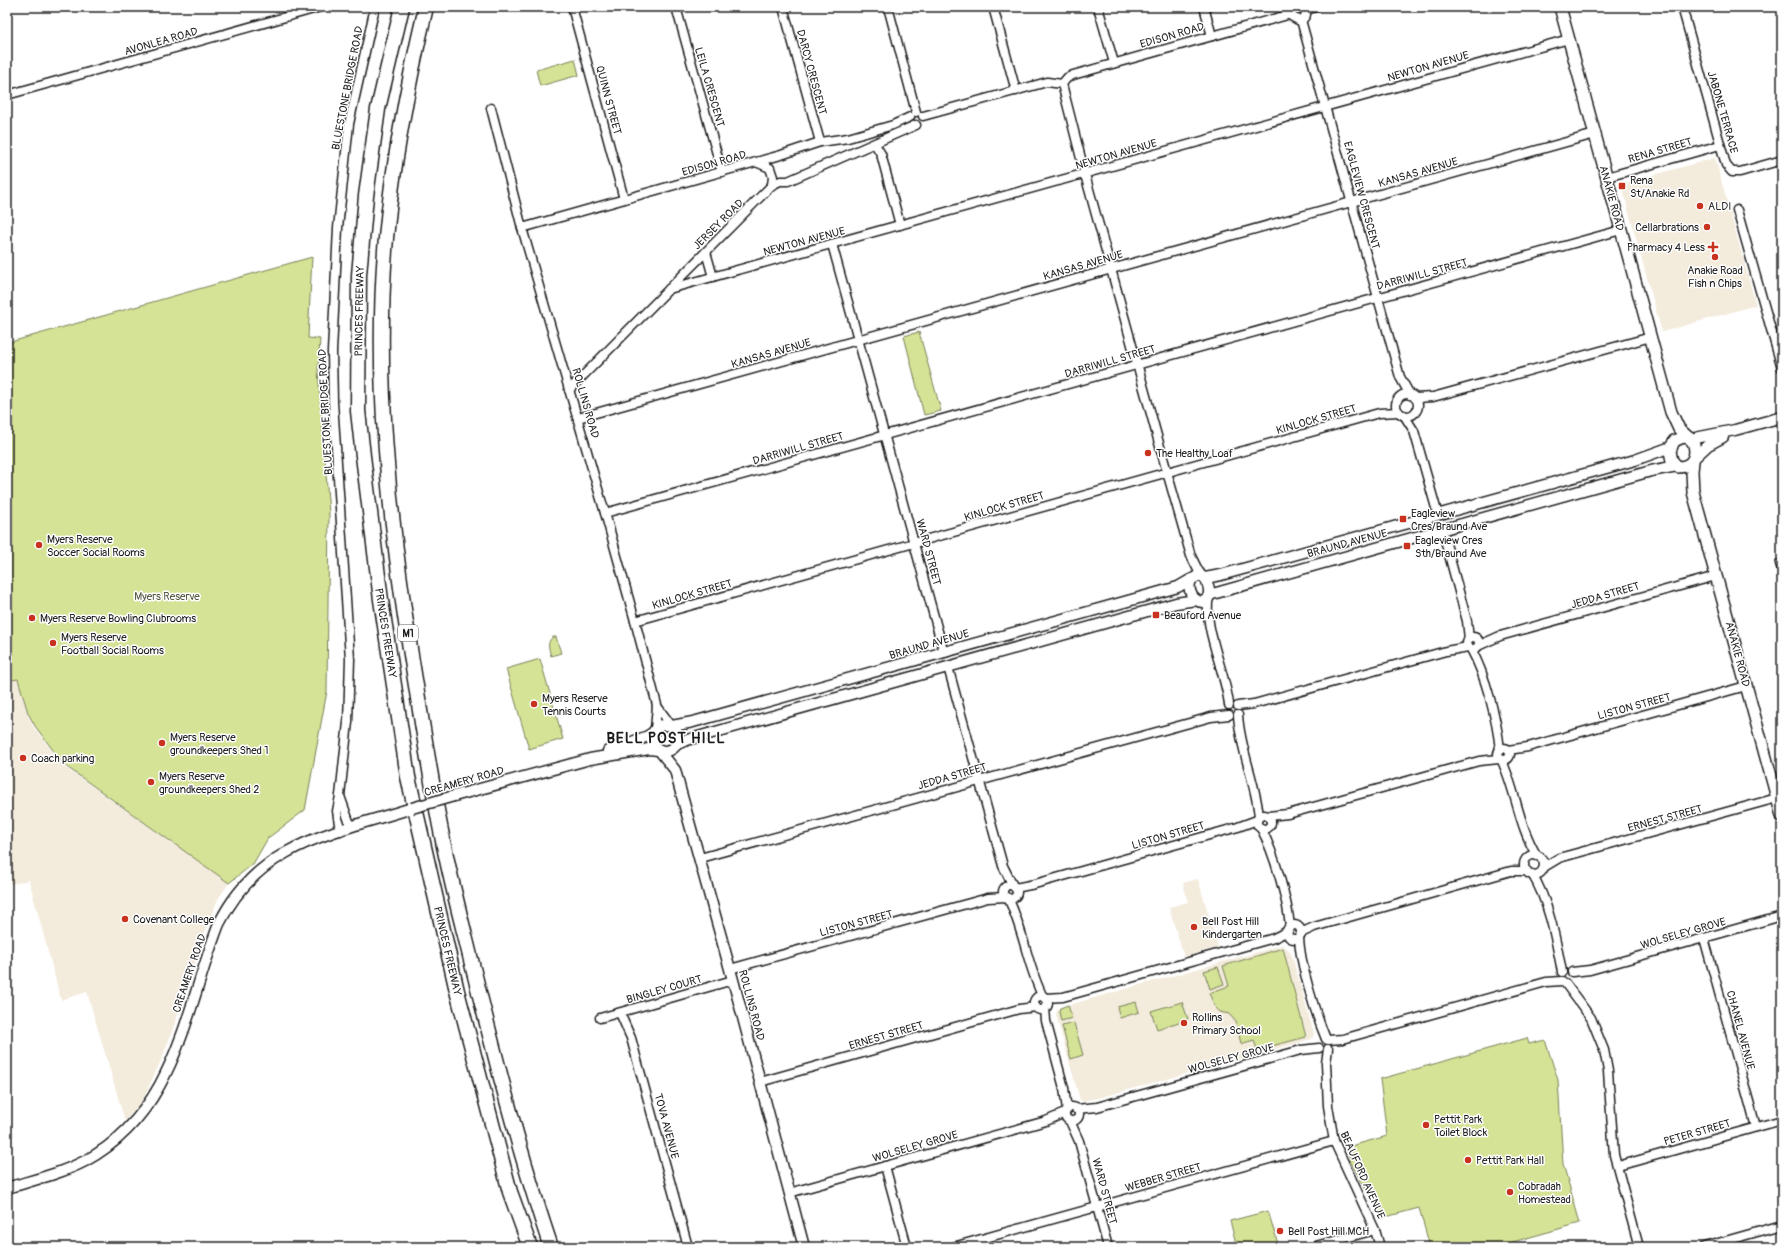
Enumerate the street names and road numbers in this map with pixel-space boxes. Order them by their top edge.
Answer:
street label: EDISON ROAD [1138,20,1206,51]
street label: AVONLEA ROAD [123,25,199,58]
street label: BLUESTONE BRIDGE ROAD [329,25,366,151]
street label: DARCY CRESCENT [794,28,829,116]
street label: LEILA CRESCENT [692,46,727,128]
street label: NEWTON AVENUE [1386,49,1471,84]
street label: QUINN STREET [593,64,624,136]
street label: JABONE TERRACE [1705,69,1741,155]
street label: RENA STREET [1627,135,1694,166]
street label: NEWTON AVENUE [1074,137,1159,172]
street label: EAGLEVIEW CRESCENT [1341,140,1382,250]
street label: EDISON ROAD [680,148,748,179]
street label: KANSAS AVENUE [1377,155,1460,190]
street label: ANAKIE ROAD [1597,164,1626,232]
street label: JERSEY ROAD [691,196,746,252]
street label: NEWTON AVENUE [762,224,847,259]
street label: KANSAS AVENUE [1042,248,1125,283]
street label: DARRIWILL STREET [1375,256,1469,293]
street label: PRINCES FREEWAY [352,265,367,357]
street label: KANSAS AVENUE [730,336,813,371]
street label: DARRIWILL STREET [1063,342,1157,381]
street label: BLUESTONE BRIDGE ROAD [316,349,335,475]
street label: ROLLINS ROAD [569,367,602,440]
street label: KINLOCK STREET [1275,402,1358,437]
street label: DARRIWILL STREET [751,429,845,468]
street label: KINLOCK STREET [963,489,1046,524]
street label: WARD STREET [913,518,944,587]
street label: BRAUND AVENUE [1306,526,1389,560]
street label: KINLOCK STREET [651,577,734,612]
street label: JEDDA STREET [1569,579,1641,611]
street label: PRINCES FREEWAY [372,587,399,680]
street label: ANAKIE ROAD [1723,620,1752,688]
road number: M1 [398,625,418,641]
street label: BRAUND AVENUE [888,627,971,662]
street label: LISTON STREET [1596,690,1672,722]
street label: JEDDA STREET [916,760,988,792]
street label: CREAMERY ROAD [423,764,506,799]
street label: ERNEST STREET [1626,802,1704,835]
street label: LISTON STREET [1130,819,1206,852]
street label: PRINCES FREEWAY [431,905,464,997]
street label: LISTON STREET [818,907,894,939]
street label: WOLSELEY GROVE [1639,915,1728,952]
street label: CREAMERY ROAD [170,932,209,1014]
street label: ROLLINS ROAD [736,968,767,1042]
street label: BINGLEY COURT [625,973,703,1006]
street label: CHANEL AVENUE [1724,989,1757,1071]
street label: ERNEST STREET [848,1019,925,1052]
street label: WOLSELEY GROVE [1187,1041,1276,1076]
street label: TOVA AVENUE [652,1092,682,1160]
street label: PETER STREET [1662,1117,1732,1148]
street label: WOLSELEY GROVE [871,1128,960,1165]
street label: BEAUFORD AVENUE [1337,1129,1388,1221]
street label: WARD STREET [1089,1157,1120,1226]
street label: WEBBER STREET [1124,1160,1203,1195]

